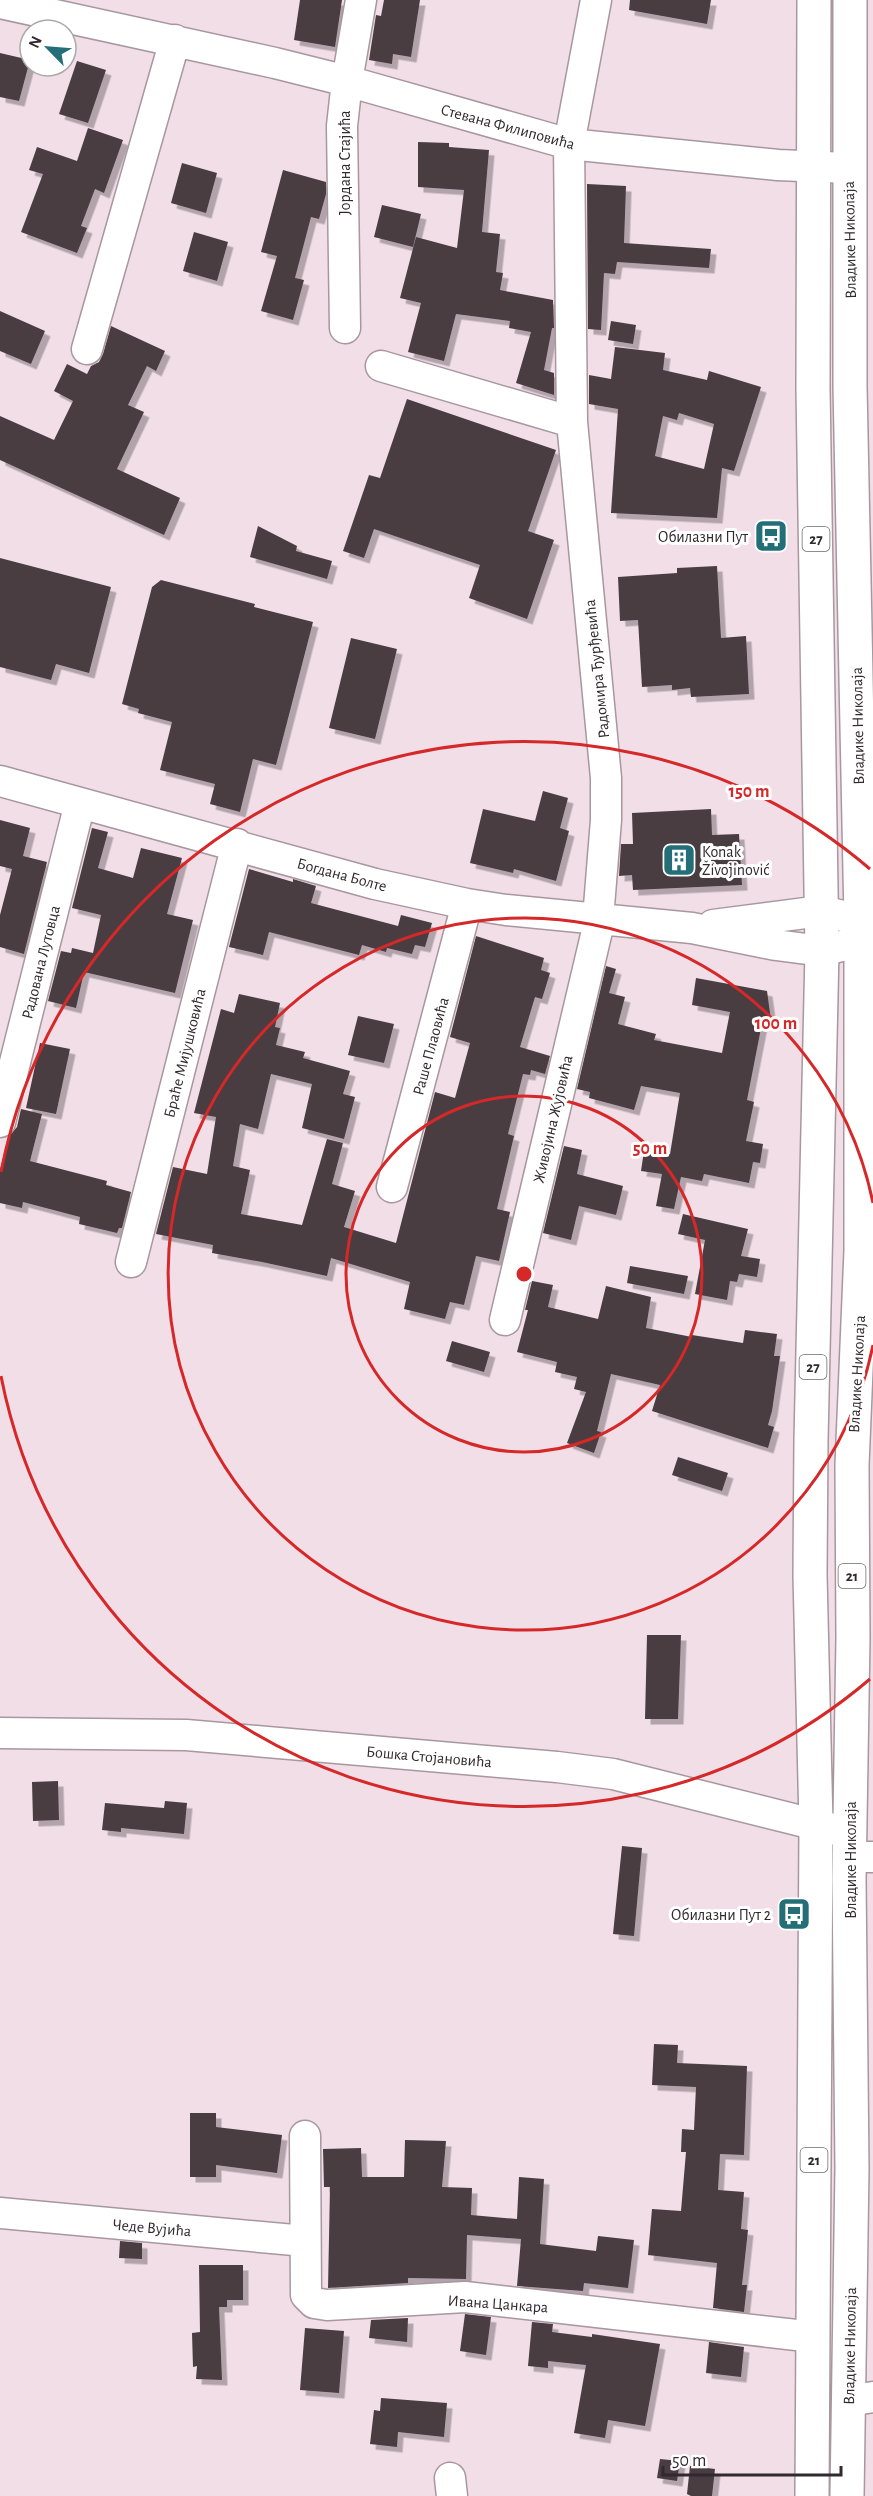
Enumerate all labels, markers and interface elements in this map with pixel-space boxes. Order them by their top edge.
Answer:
north arrow [18,18,78,78]
text: N [26,34,45,51]
street label: Стевана Филиповића [439,101,576,153]
street label: Јордана Стајића [337,110,354,216]
street label: Владике Николаја [841,181,860,299]
bus stop icon: Обилазни Пут [753,518,789,554]
road number: 27 [802,527,830,551]
place label: Обилазни Пут [658,529,748,546]
street label: Радомира Ђурђевића [582,599,613,739]
street label: Владике Николаја [849,667,868,785]
text: 150 m [729,783,769,801]
building icon: Konak Živojinović [661,842,697,878]
place label: Konak Živojinović [702,844,770,879]
street label: Богдана Болте [295,855,388,895]
street label: Радована Лутовца [19,904,64,1021]
street label: Браће Мијушковића [161,987,210,1120]
street label: Раше Плаовића [410,995,452,1097]
text: 100 m [755,1015,797,1033]
street label: Живојина Жујовића [530,1054,576,1185]
text: 50 m [633,1140,667,1158]
centre of rings [514,1264,534,1284]
street label: Владике Николаја [846,1315,869,1433]
road number: 27 [800,1355,826,1379]
road number: 21 [838,1564,866,1588]
street label: Бошка Стојановића [365,1744,492,1771]
street label: Владике Николаја [843,1801,860,1919]
bus stop icon: Обилазни Пут 2 [776,1896,812,1932]
place label: Обилазни Пут 2 [671,1907,771,1924]
road number: 21 [800,2148,828,2172]
street label: Чеде Вујића [112,2217,192,2240]
street label: Владике Николаја [841,2287,860,2405]
street label: Ивана Цанкара [447,2293,549,2315]
scale bar [663,2439,842,2477]
text: 50 m [672,2452,706,2470]

